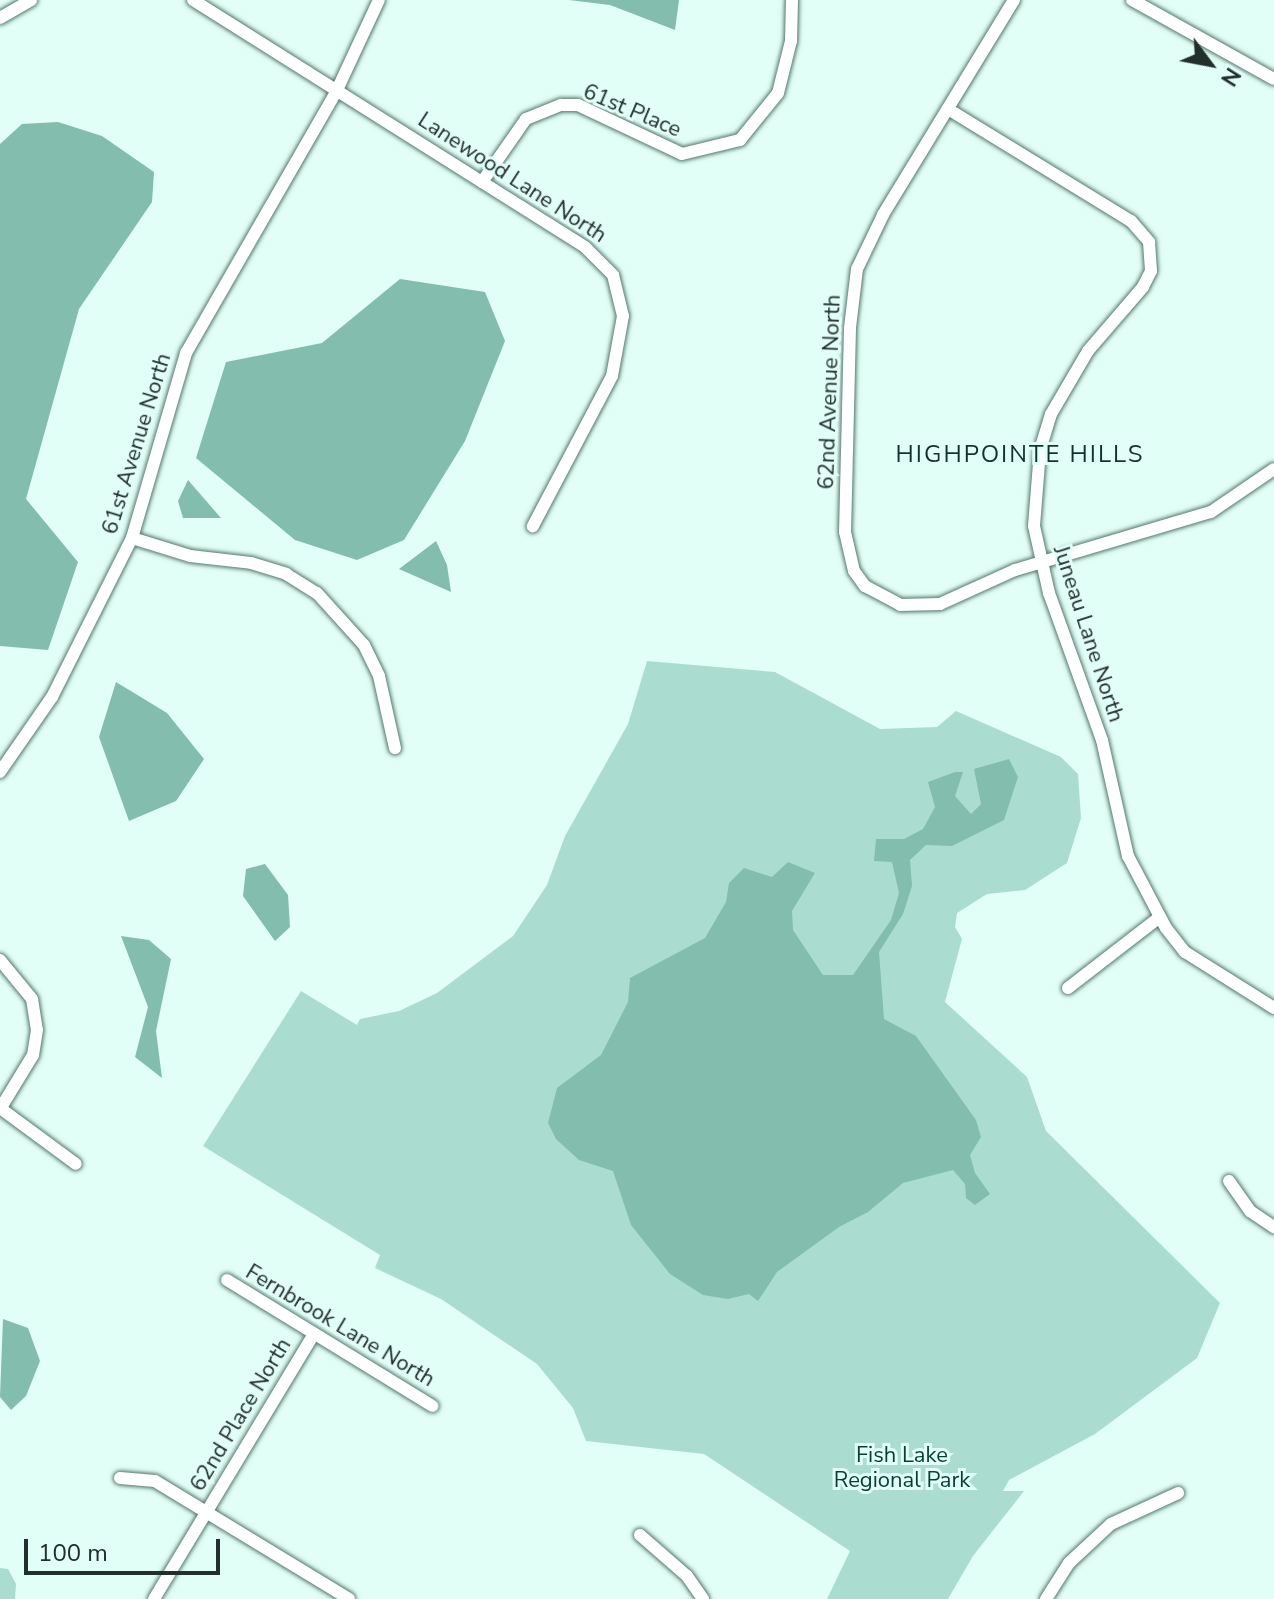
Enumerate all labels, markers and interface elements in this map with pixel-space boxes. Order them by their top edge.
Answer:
north arrow [1170,24,1250,104]
text: N [1213,62,1247,92]
street label: 61st Place [579,79,685,143]
street label: Lanewood Lane North [413,107,611,249]
street label: 62nd Avenue North [813,294,847,490]
street label: 61st Avenue North [97,350,177,538]
district label: HIGHPOINTE HILLS [896,441,1144,469]
street label: Juneau Lane North [1047,542,1129,726]
street label: Fernbrook Lane North [241,1259,439,1393]
street label: 62nd Place North [185,1334,297,1496]
park label: Fish Lake Regional Park [834,1442,970,1494]
scale bar [28,1523,224,1573]
text: 100 m [38,1537,108,1569]

